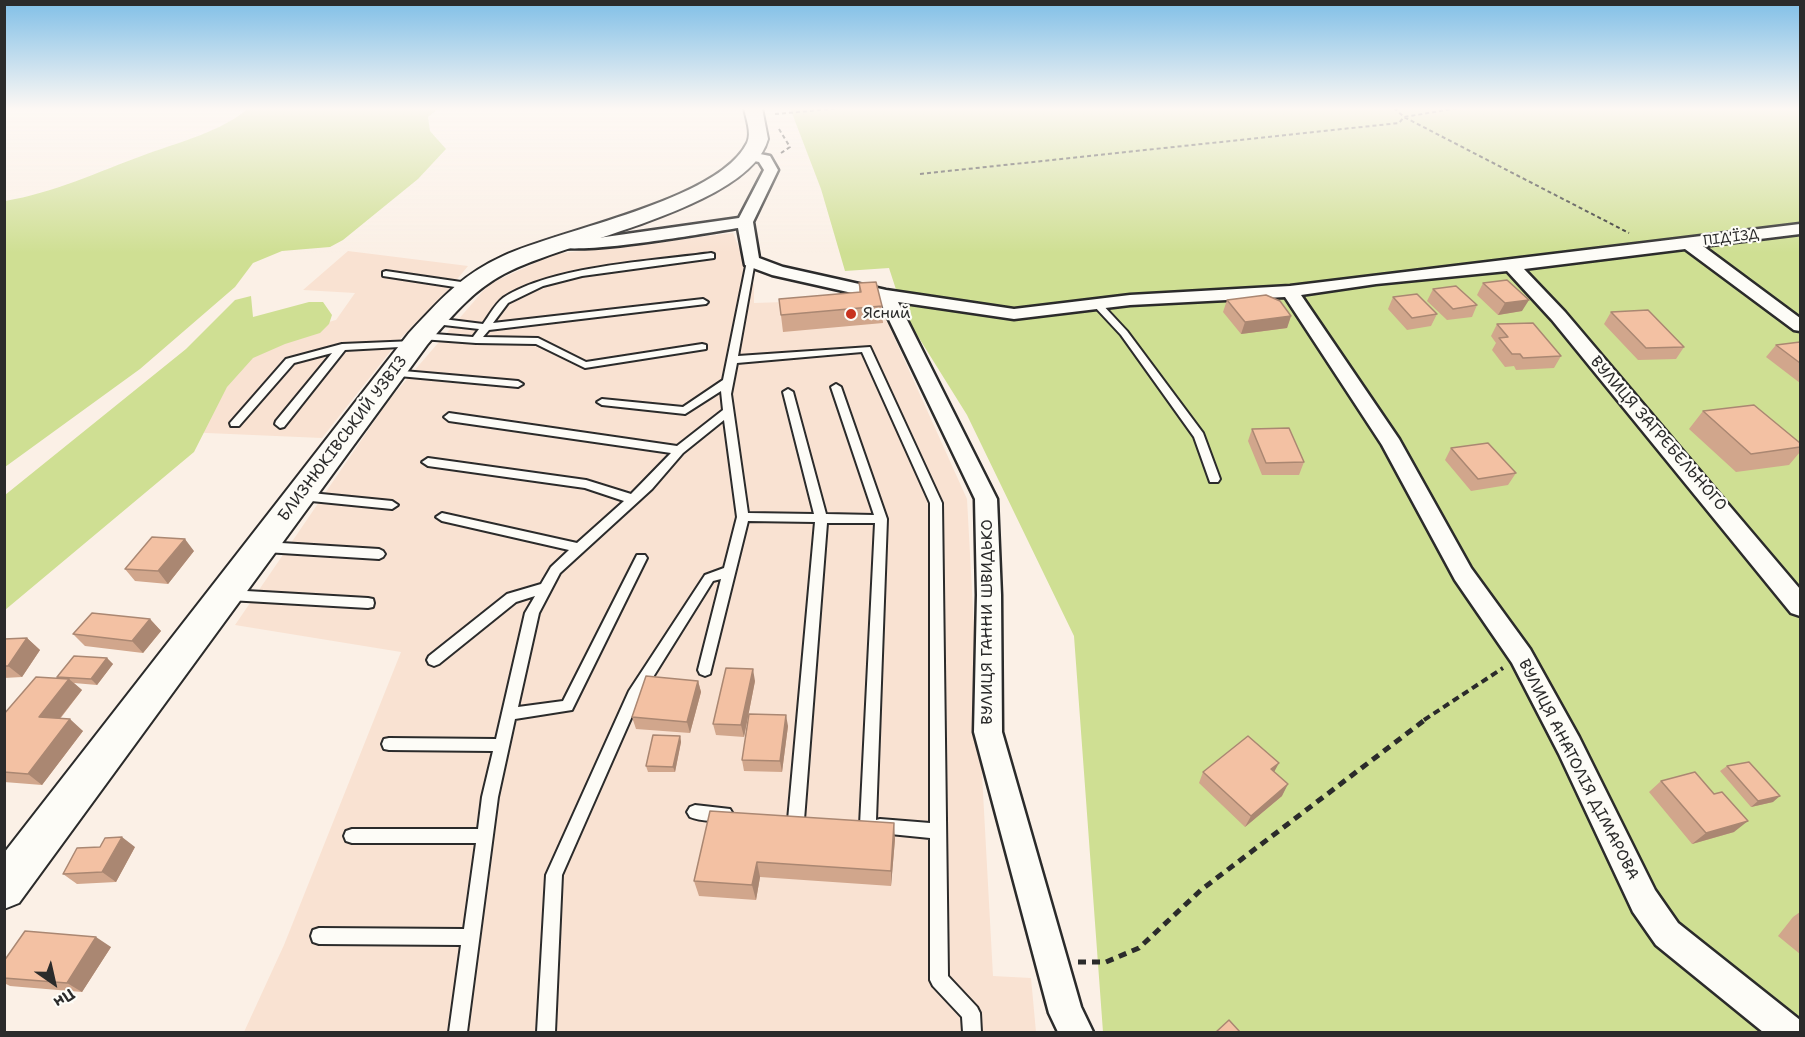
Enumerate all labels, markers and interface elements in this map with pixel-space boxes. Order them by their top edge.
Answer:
street label: ПІД'ЇЗД [1702,226,1760,250]
place label: Ясний [863,304,911,324]
marker: Ясний [844,307,858,321]
street label: БЛИЗНЮКІВСЬКИЙ УЗВІЗ [274,352,412,526]
street label: ВУЛИЦЯ ЗАГРЕБЕЛЬНОГО [1586,353,1730,515]
street label: ВУЛИЦЯ ГАННИ ШВИДЬКО [978,519,998,725]
street label: ВУЛИЦЯ АНАТОЛІЯ ДІМАРОВА [1514,656,1642,884]
north arrow [24,953,84,1013]
text: Пн [50,984,79,1013]

